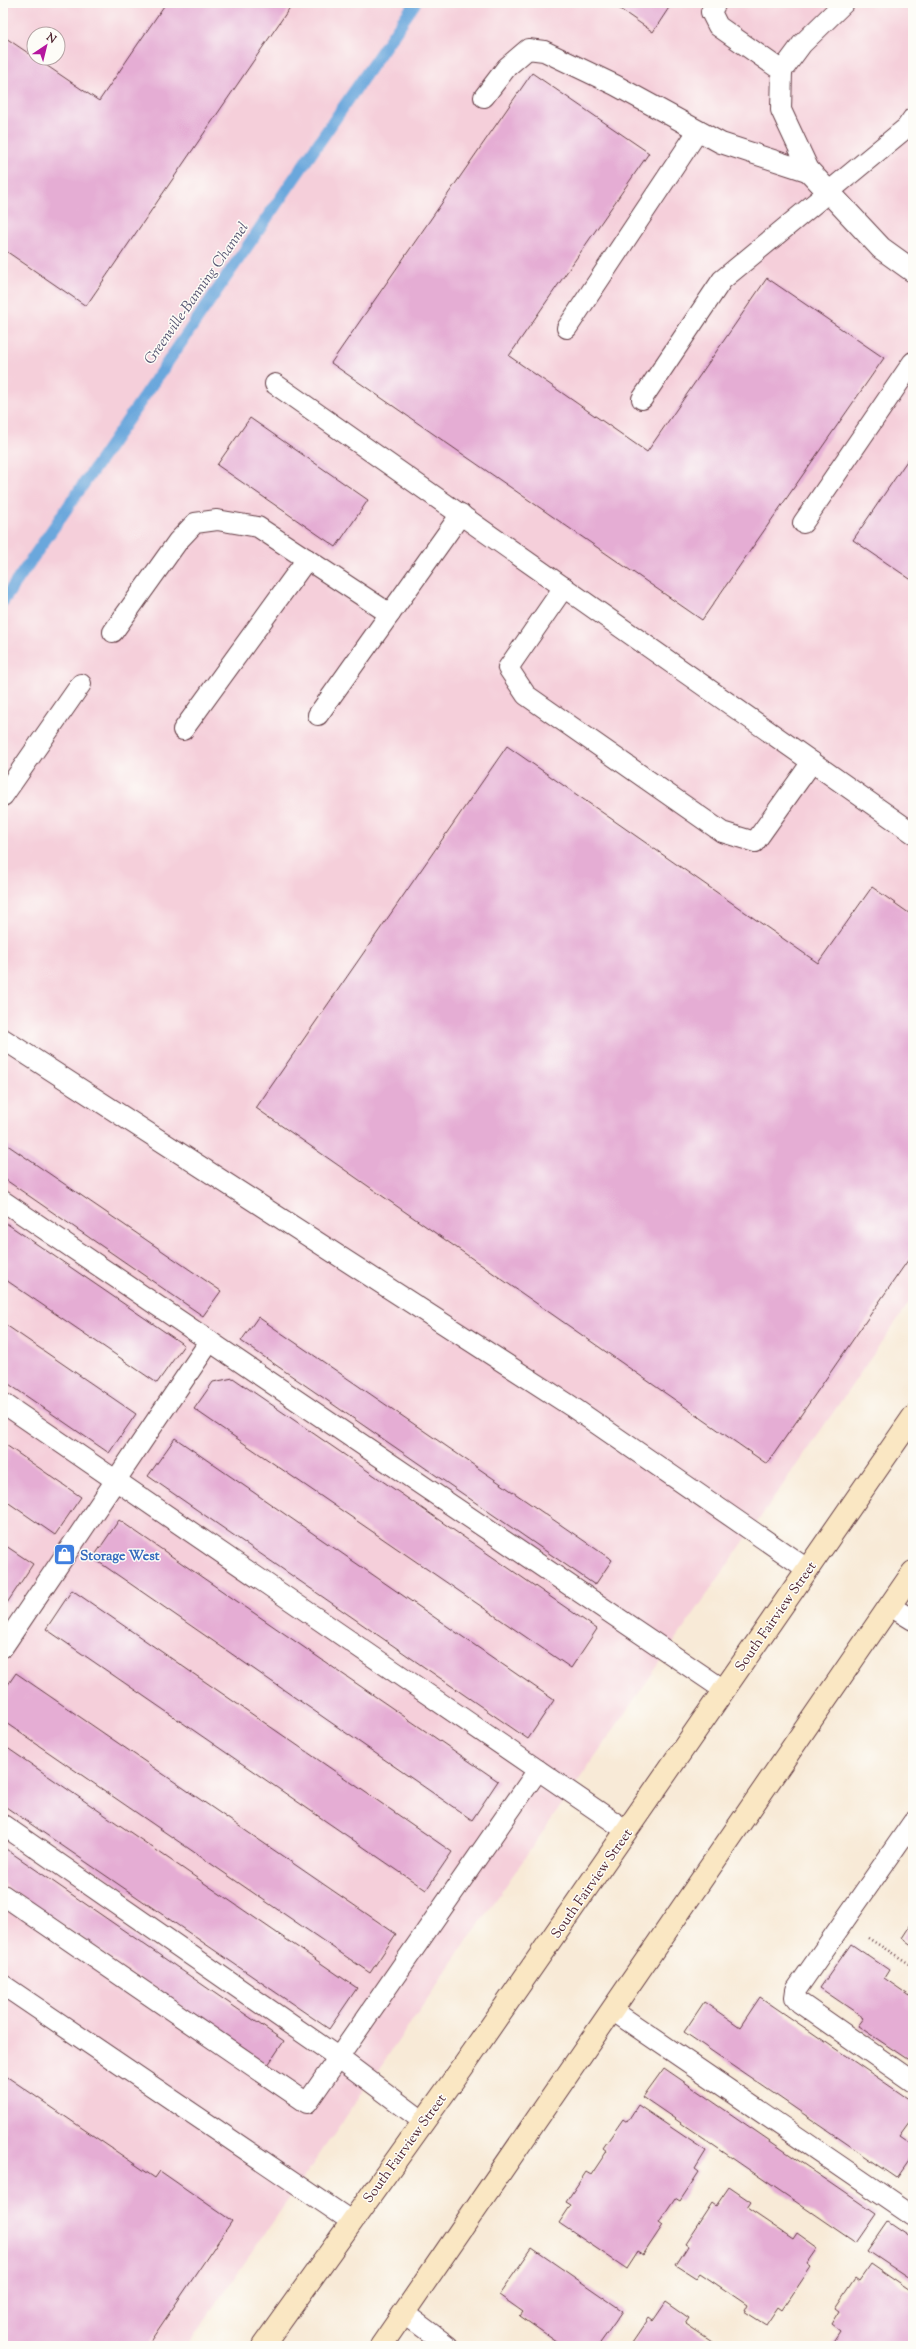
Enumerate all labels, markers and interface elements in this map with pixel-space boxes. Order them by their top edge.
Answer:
north arrow [26,26,66,66]
text: N [42,29,60,48]
water label: Greenville-Banning Channel [140,219,254,369]
shop icon: Storage West [51,1542,77,1568]
place label: Storage West [80,1547,160,1567]
street label: South Fairview Street [731,1558,822,1676]
street label: South Fairview Street [547,1825,638,1943]
street label: South Fairview Street [359,2090,452,2208]

